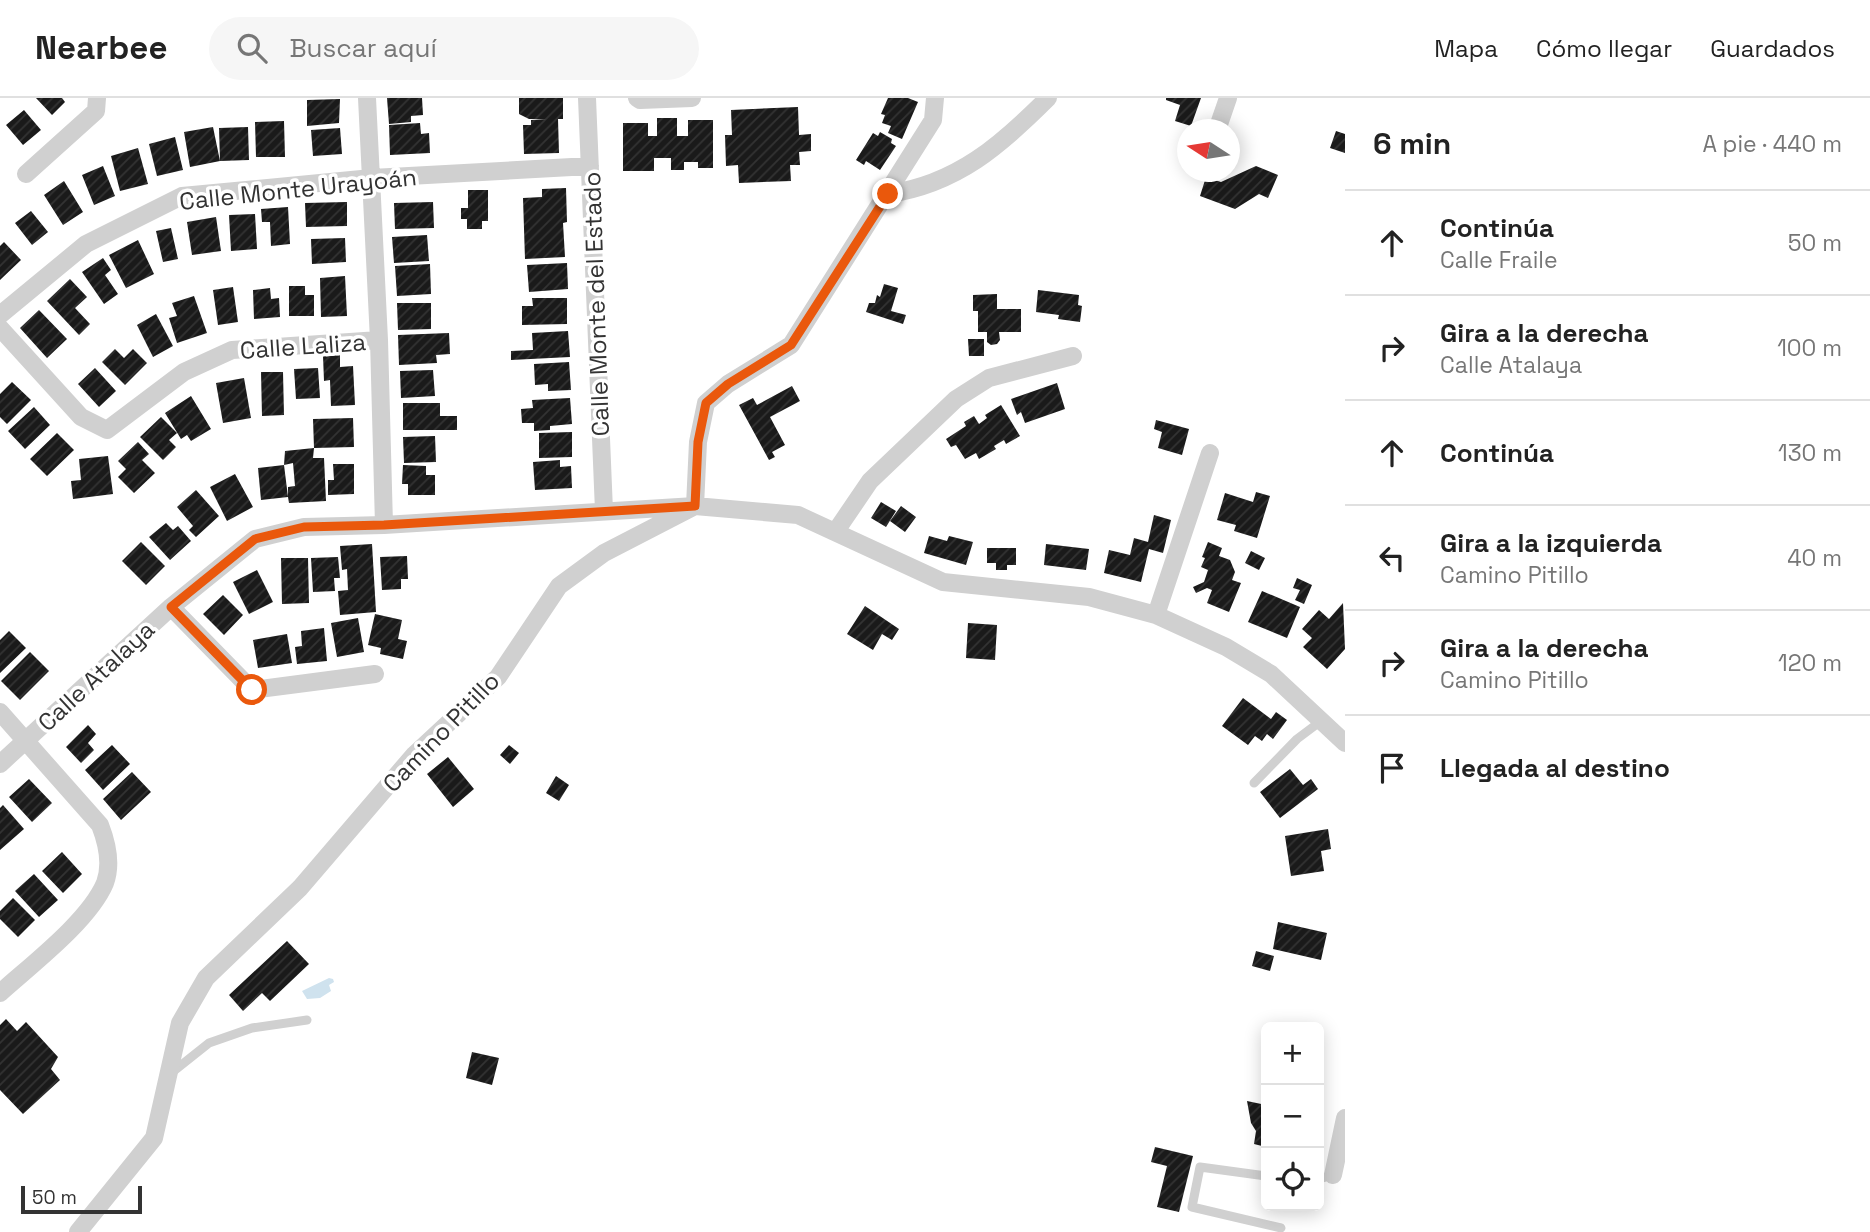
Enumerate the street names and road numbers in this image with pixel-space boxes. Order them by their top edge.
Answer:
street label: Calle Monte Urayoán [178,161,418,217]
street label: Calle Monte del Estado [576,171,616,437]
street label: Calle Laliza [239,326,367,366]
street label: Calle Atalaya [31,614,161,738]
street label: Camino Pitillo [376,665,506,799]

